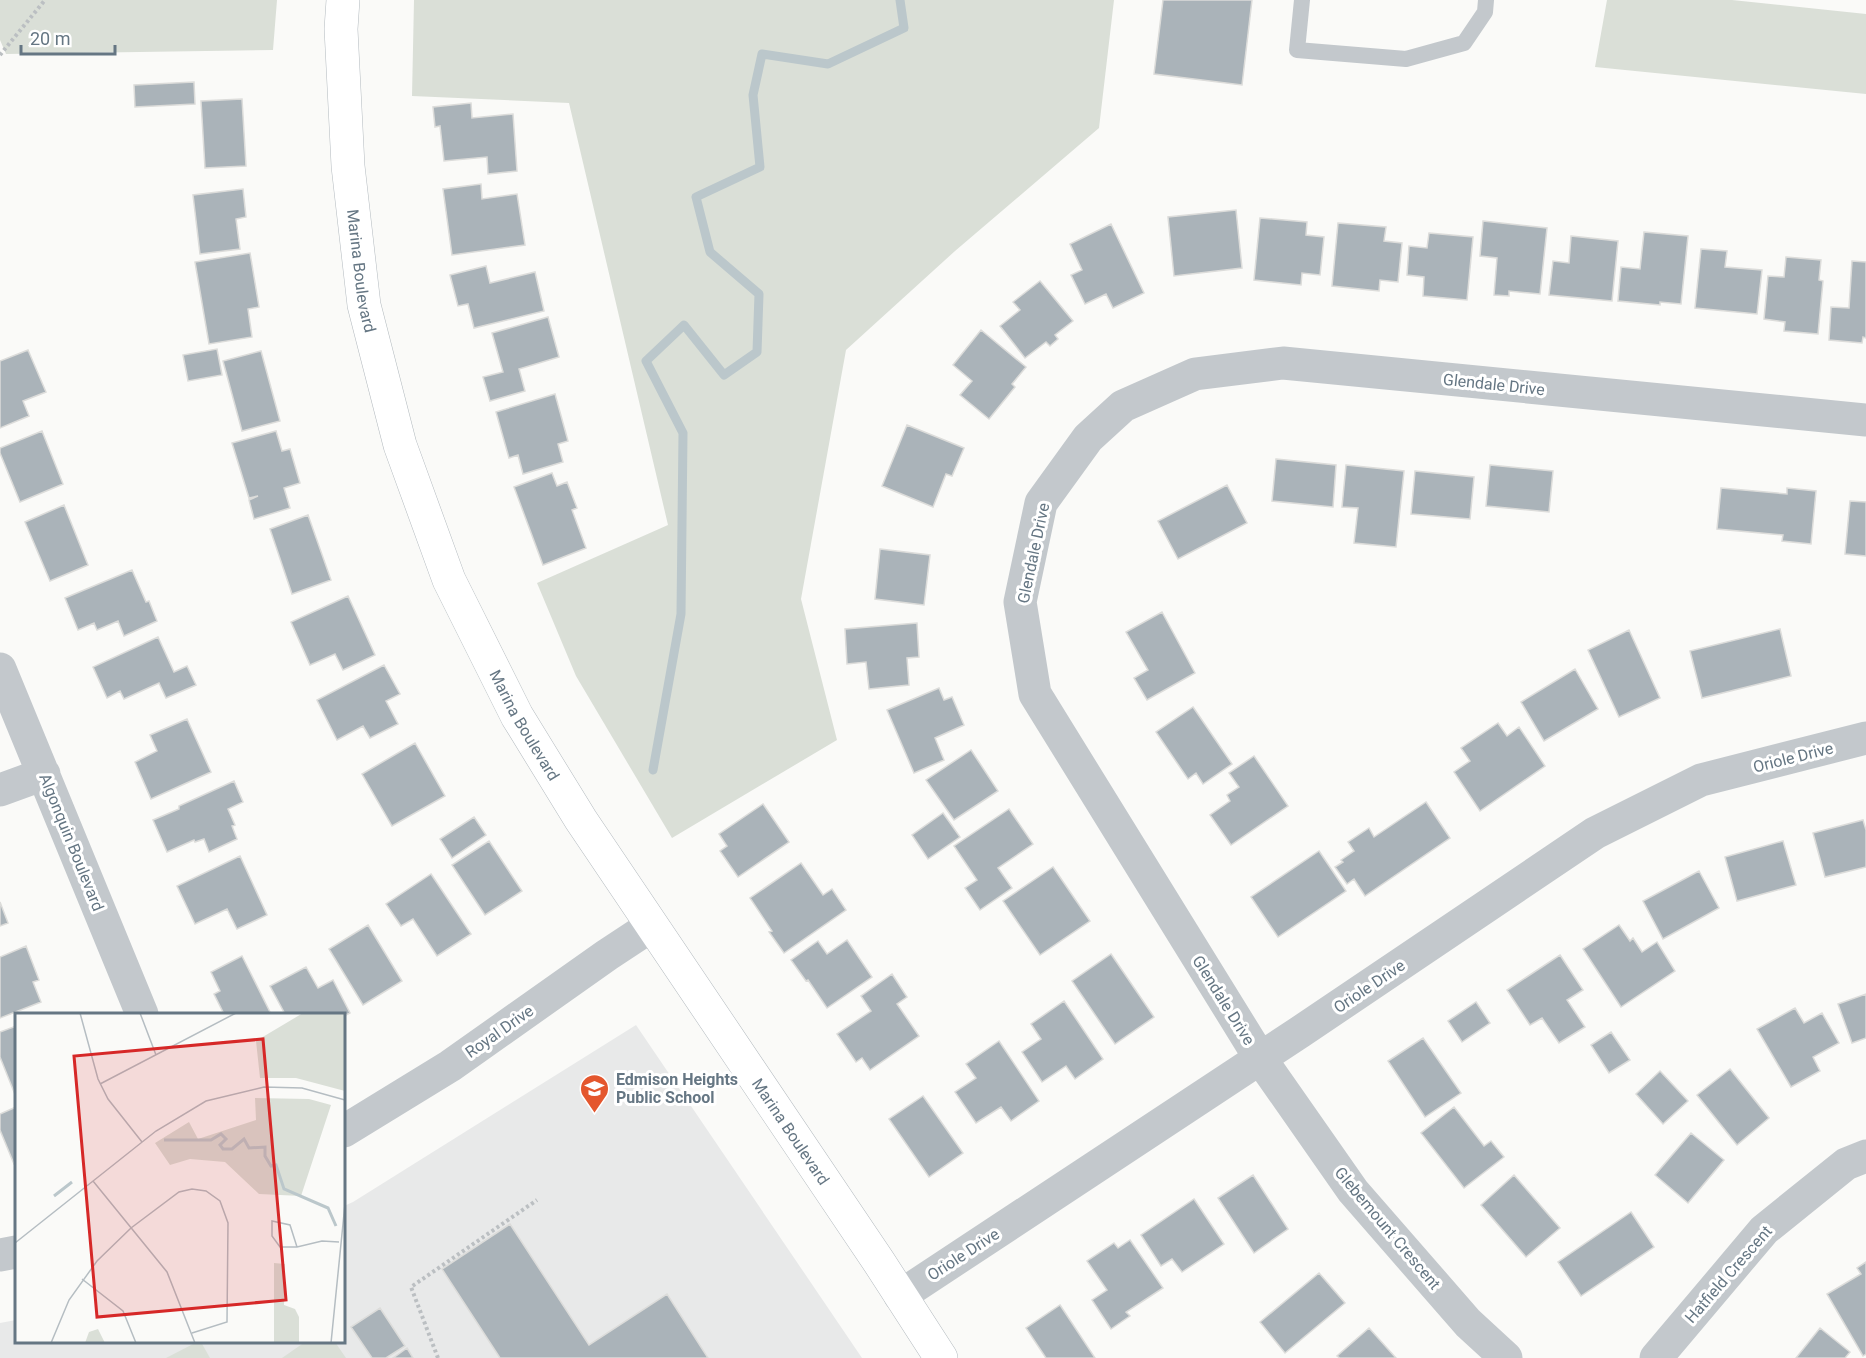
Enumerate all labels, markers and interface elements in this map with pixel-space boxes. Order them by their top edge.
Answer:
scale bar [21,18,116,56]
text: 20 m [30,28,70,49]
street label: Marina Boulevard [343,208,380,335]
street label: Glendale Drive [1442,370,1546,399]
street label: Glendale Drive [1014,501,1053,605]
street label: Marina Boulevard [485,667,563,784]
street label: Oriole Drive [1751,738,1835,777]
street label: Algonquin Boulevard [35,771,108,914]
street label: Glendale Drive [1188,952,1259,1049]
street label: Oriole Drive [1330,956,1408,1017]
street label: Royal Drive [462,1001,537,1062]
inset map [15,1013,345,1343]
place label: Edmison Heights Public School [616,1070,738,1107]
school or university icon: Edmison Heights Public School [579,1072,611,1114]
street label: Marina Boulevard [748,1075,833,1188]
street label: Glebemount Crescent [1331,1163,1444,1293]
street label: Hatfield Crescent [1681,1222,1776,1327]
street label: Oriole Drive [924,1224,1003,1285]

